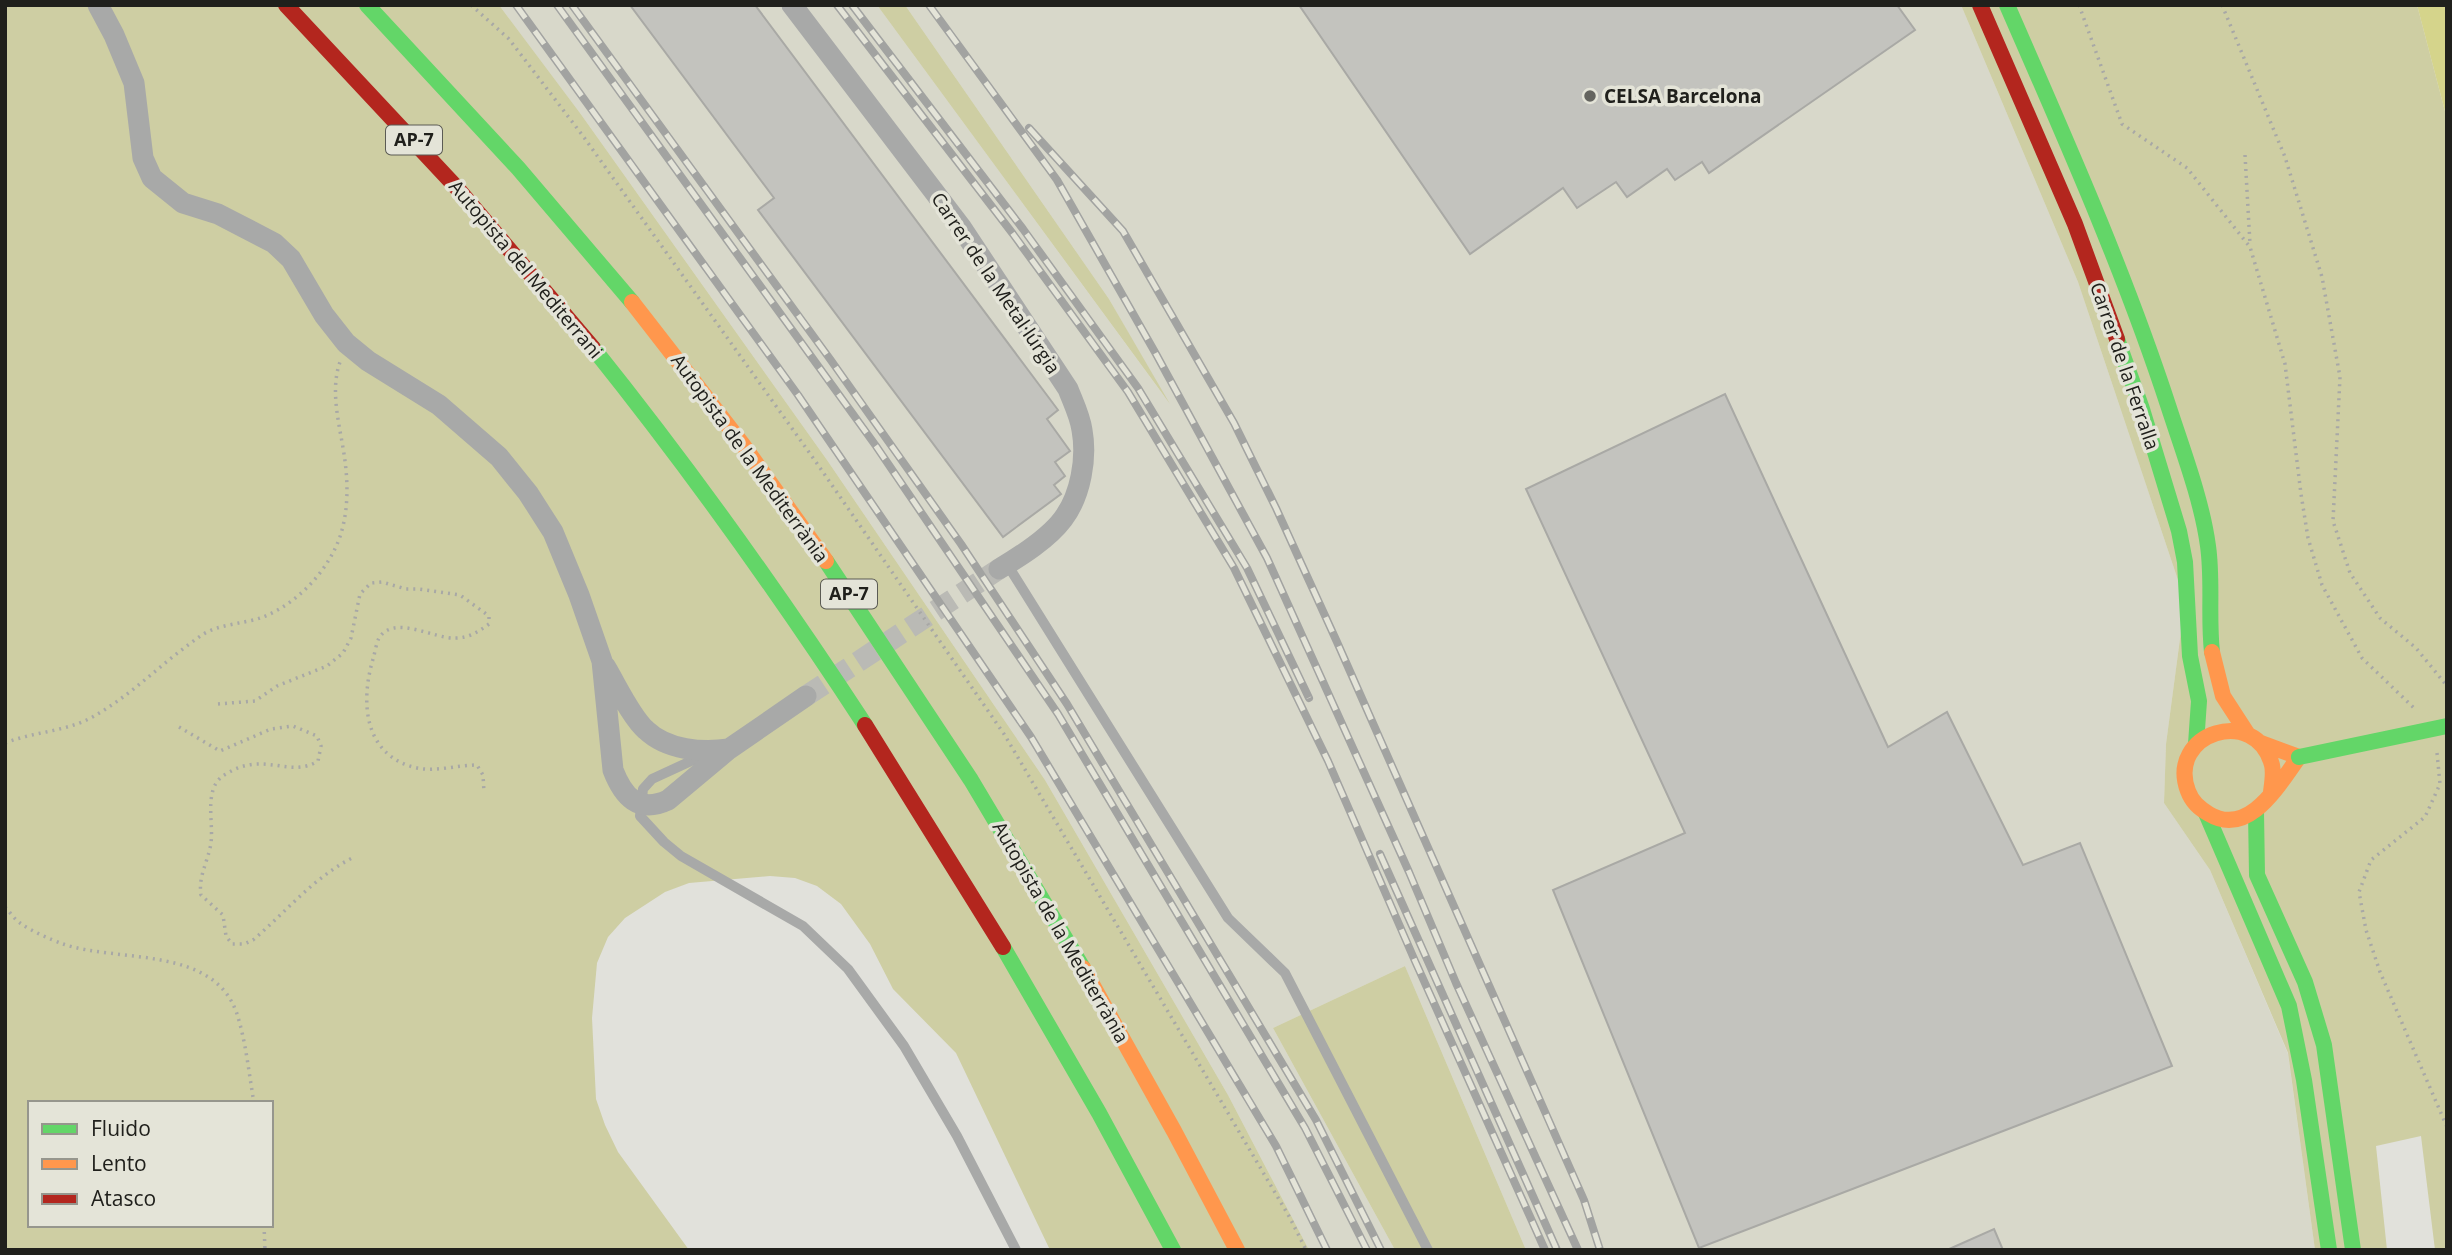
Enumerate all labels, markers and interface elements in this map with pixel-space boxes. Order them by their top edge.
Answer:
place label: CELSA Barcelona [1604,83,1761,109]
marker: CELSA Barcelona [1582,88,1598,104]
road number: AP-7 [386,125,442,154]
street label: Autopista del Mediterrani [443,174,609,364]
street label: Carrer de la Metal·lúrgia [925,187,1067,379]
street label: Carrer de la Ferralla [2084,279,2166,453]
street label: Autopista de la Mediterrània [665,348,835,568]
road number: AP-7 [821,580,877,608]
street label: Autopista de la Mediterrània [987,816,1135,1048]
legend [28,1101,273,1227]
text: Fluido [91,1114,151,1142]
text: Lento [91,1149,147,1177]
text: Atasco [91,1184,156,1212]

